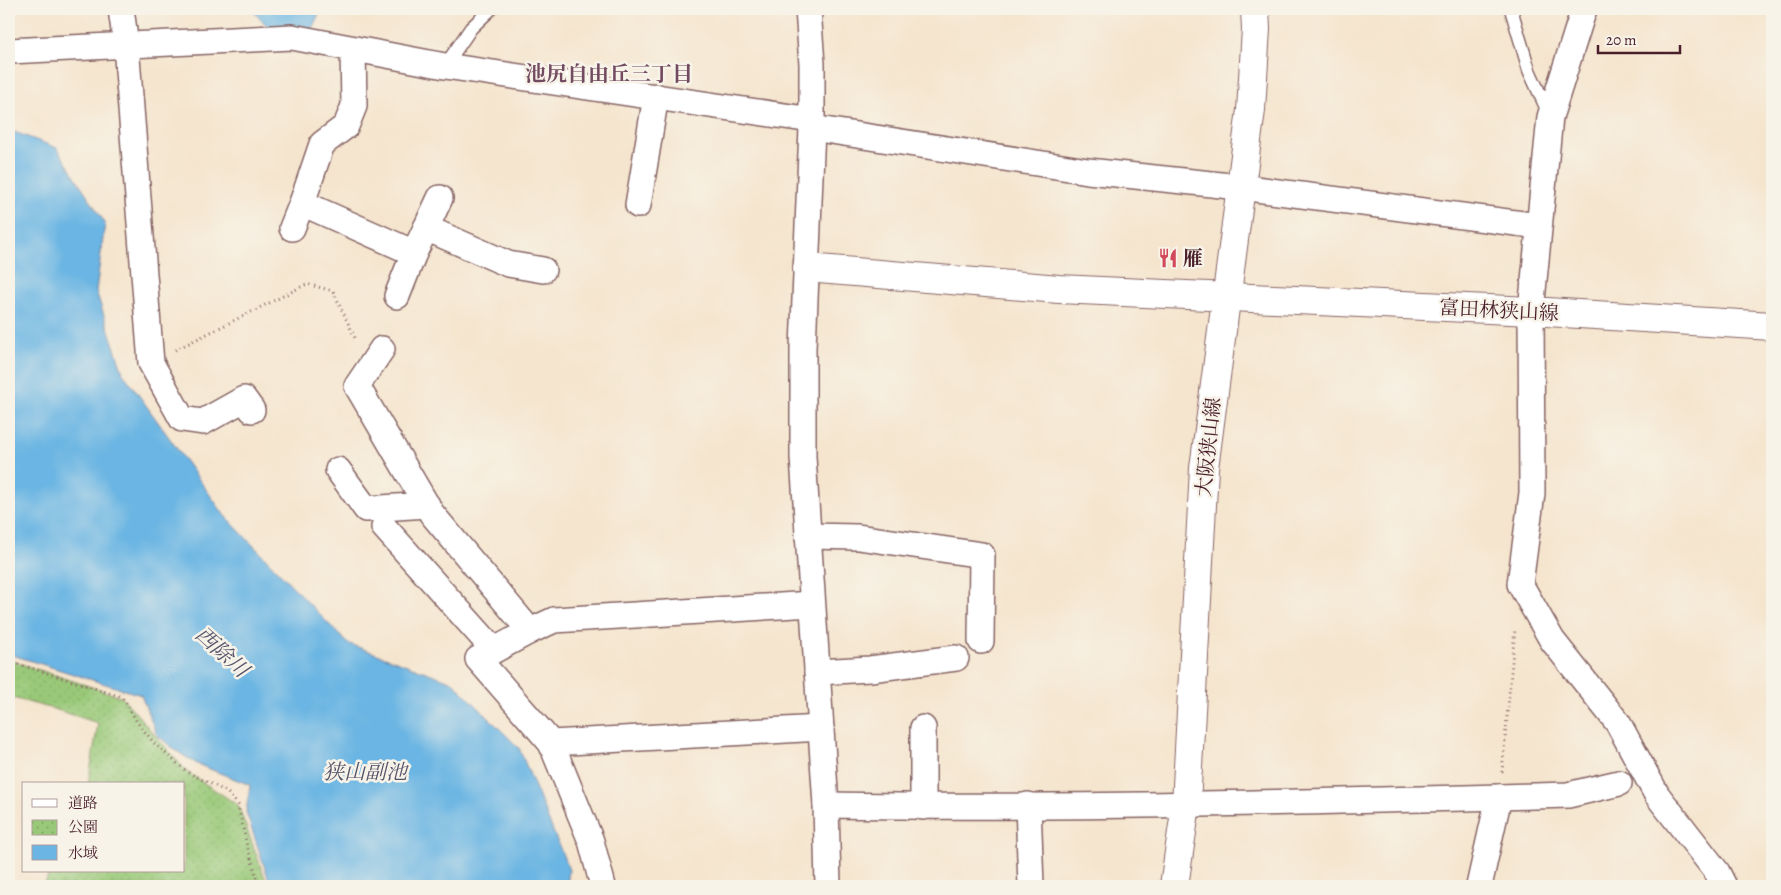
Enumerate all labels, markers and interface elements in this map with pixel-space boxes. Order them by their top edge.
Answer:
scale bar [1598,22,1681,54]
text: 20 m [1606,30,1637,50]
district label: 池尻自由丘三丁目 [525,60,693,88]
place label: 雁 [1183,245,1203,272]
restaurant icon: 雁 [1157,247,1179,269]
street label: 富田林狭山線 [1438,294,1560,327]
street label: 大阪狭山線 [1190,396,1227,498]
water label: 西除川 [189,621,256,685]
water label: 狭山副池 [323,758,409,786]
legend [22,782,185,872]
text: 道路 [68,793,98,813]
text: 公園 [68,817,98,837]
text: 水域 [68,843,98,863]

